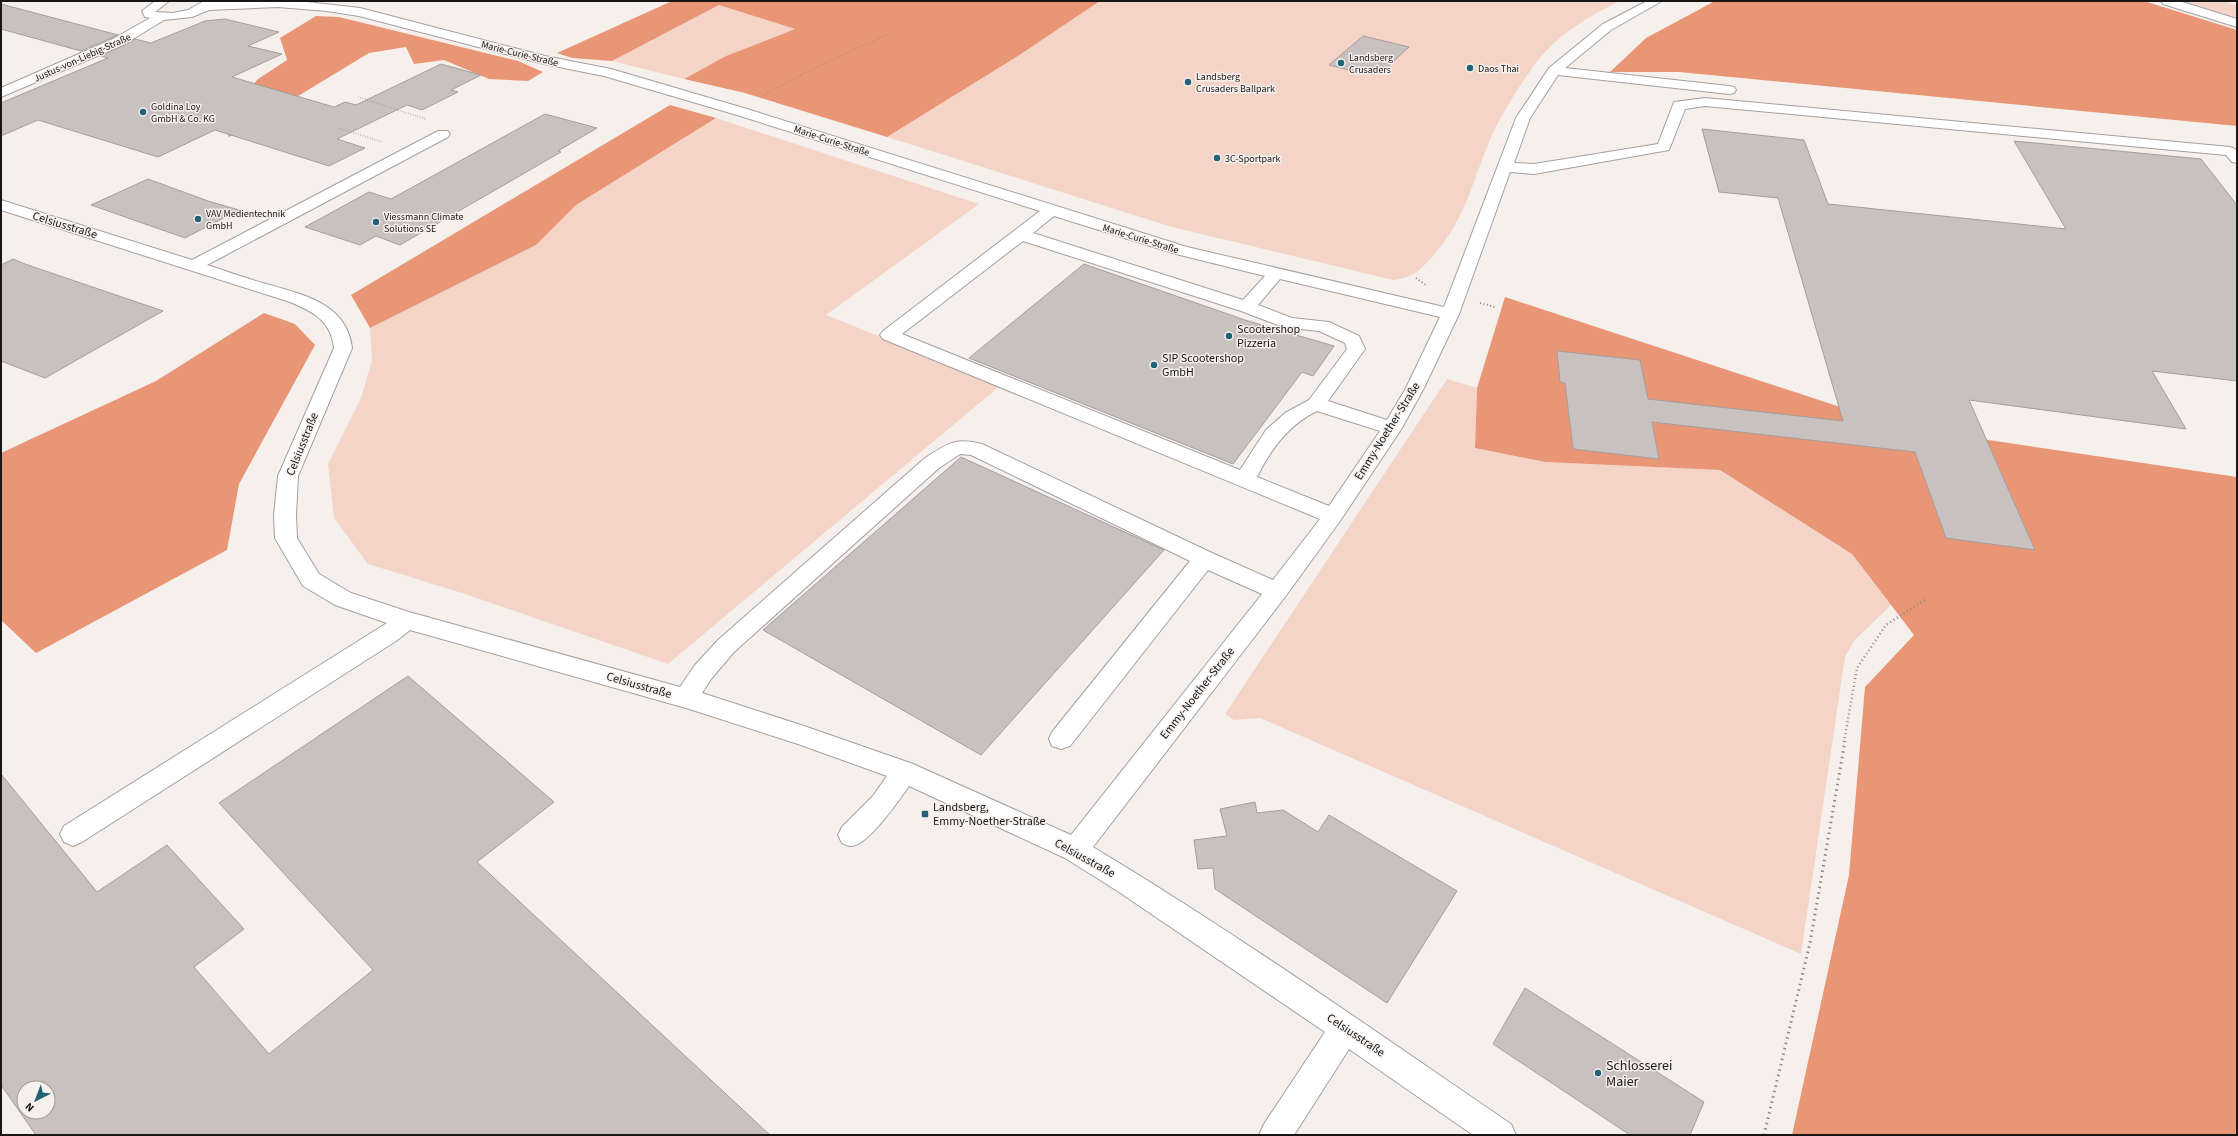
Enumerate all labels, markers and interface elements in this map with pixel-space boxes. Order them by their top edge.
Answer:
street label: Justus-von-Liebig-Straße [32,30,133,86]
street label: Marie-Curie-Straße [480,38,560,70]
place label: Landsberg Crusaders [1349,51,1393,77]
marker: Landsberg Crusaders [1336,58,1346,68]
place label: Daos Thai [1478,62,1519,76]
marker: Daos Thai [1465,63,1475,73]
place label: Landsberg Crusaders Ballpark [1196,70,1275,96]
marker: Landsberg Crusaders Ballpark [1183,77,1193,87]
place label: Goldina Loy GmbH & Co. KG [151,100,215,126]
marker: Goldina Loy GmbH & Co. KG [138,107,148,117]
street label: Marie-Curie-Straße [792,122,871,160]
place label: 3C-Sportpark [1225,152,1280,166]
marker: 3C-Sportpark [1212,153,1222,163]
place label: VAV Medientechnik GmbH [206,207,285,233]
street label: Celsiusstraße [30,208,99,243]
place label: Viessmann Climate Solutions SE [384,210,463,236]
marker: VAV Medientechnik GmbH [193,214,203,224]
marker: Viessmann Climate Solutions SE [371,217,381,227]
street label: Marie-Curie-Straße [1101,221,1180,257]
place label: Scootershop Pizzeria [1237,321,1300,352]
marker: Scootershop Pizzeria [1224,331,1234,341]
place label: SIP Scootershop GmbH [1162,350,1244,381]
marker: SIP Scootershop GmbH [1149,360,1159,370]
street label: Emmy-Noether-Straße [1350,379,1424,484]
street label: Celsiusstraße [282,410,323,478]
street label: Emmy-Noether-Straße [1156,644,1239,743]
street label: Celsiusstraße [604,668,673,703]
place label: Landsberg, Emmy-Noether-Straße [933,799,1046,830]
marker: Landsberg, Emmy-Noether-Straße [920,809,930,819]
street label: Celsiusstraße [1051,835,1118,882]
street label: Celsiusstraße [1323,1010,1388,1061]
place label: Schlosserei Maier [1606,1056,1672,1092]
marker: Schlosserei Maier [1593,1068,1603,1078]
north arrow [16,1080,56,1120]
text: N [22,1099,37,1115]

